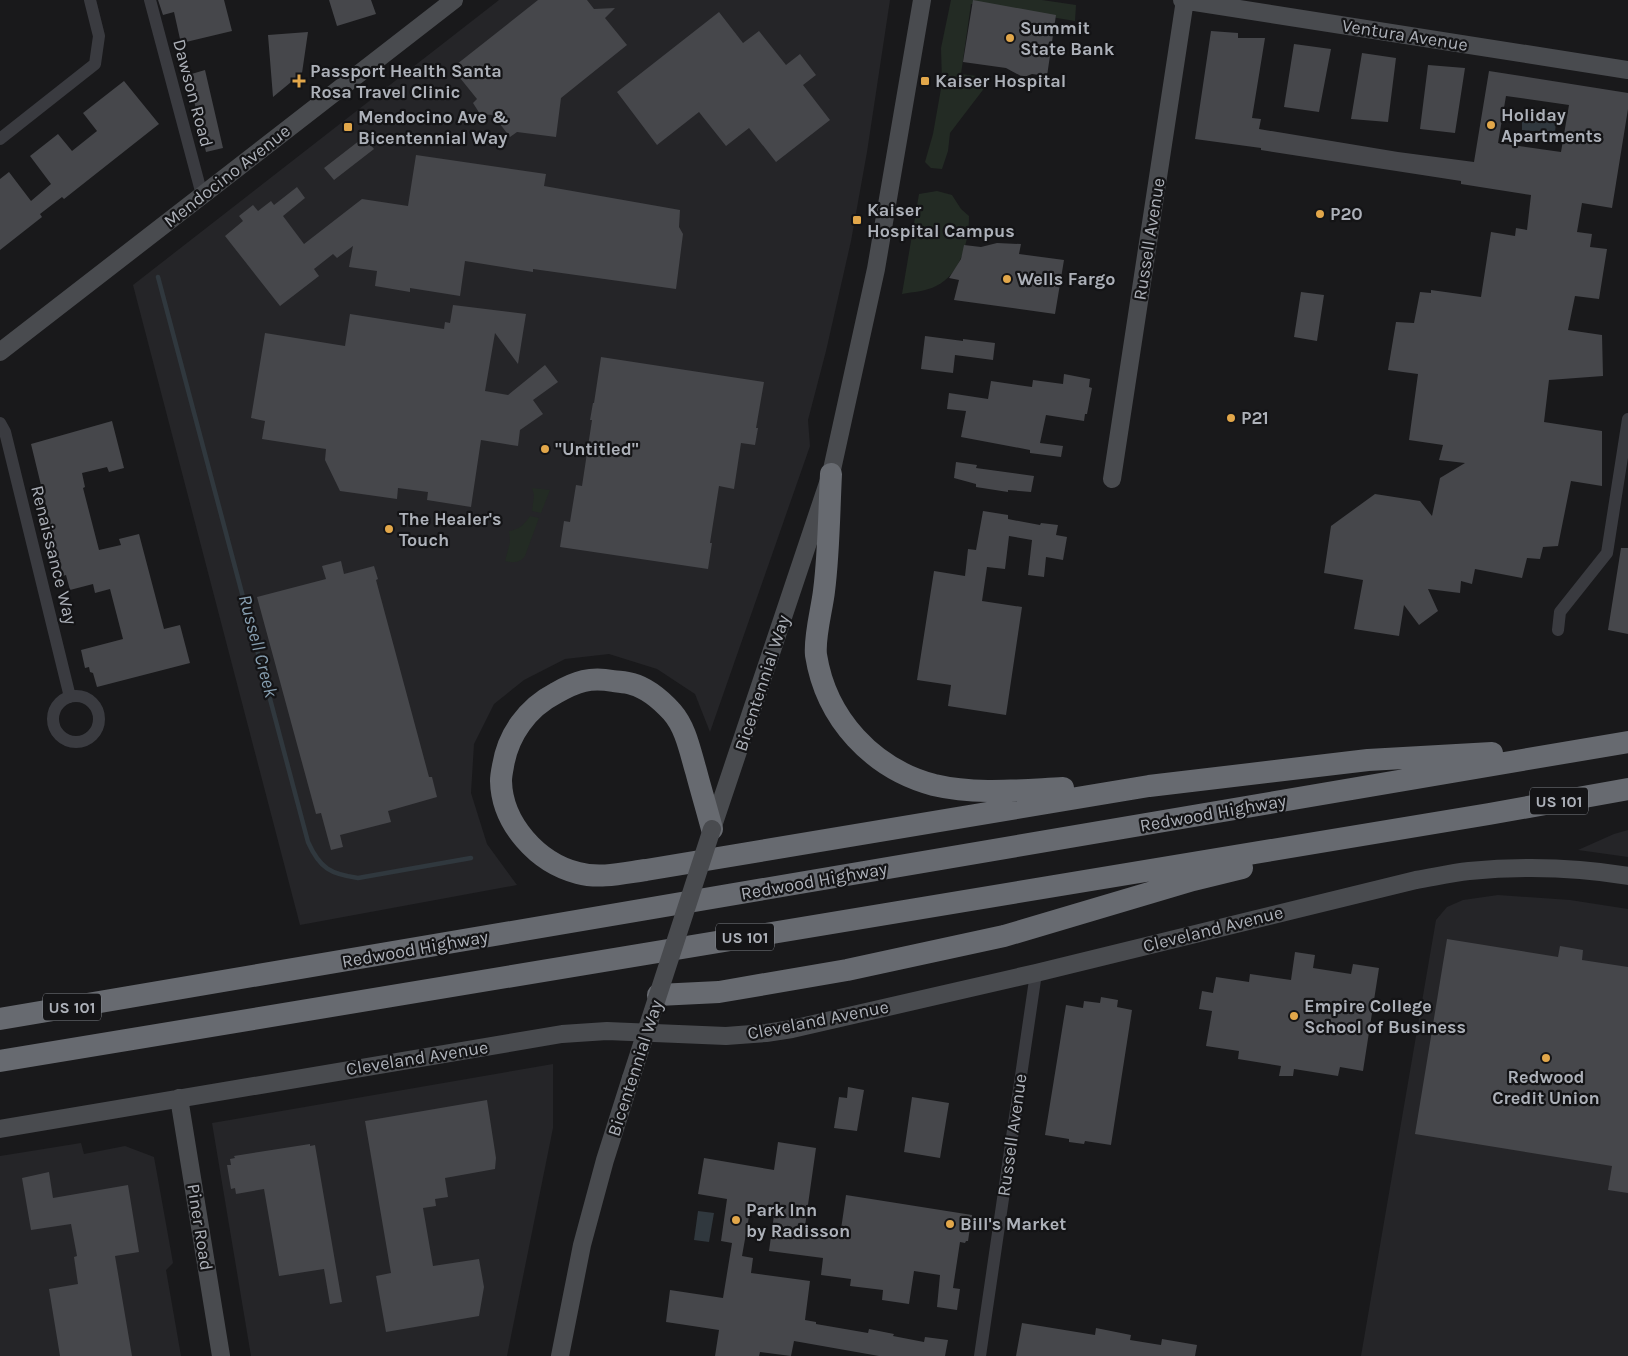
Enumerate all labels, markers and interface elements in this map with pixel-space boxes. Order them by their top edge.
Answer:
street label: Ventura Avenue [1340,14,1470,56]
place label: Summit State Bank [1020,17,1115,60]
marker: Summit State Bank [1004,32,1016,44]
street label: Dawson Road [168,37,218,149]
place label: Passport Health Santa Rosa Travel Clinic [310,60,502,103]
place label: Kaiser Hospital [935,70,1066,92]
marker: Passport Health Santa Rosa Travel Clinic [292,74,306,88]
marker: Kaiser Hospital [919,75,931,87]
place label: Holiday Apartments [1501,104,1602,147]
place label: Mendocino Ave & Bicentennial Way [358,106,509,149]
marker: Holiday Apartments [1485,119,1497,131]
street label: Mendocino Avenue [159,120,295,232]
marker: Mendocino Ave & Bicentennial Way [342,121,354,133]
street label: Russell Avenue [1128,176,1170,302]
place label: Kaiser Hospital Campus [867,199,1015,242]
place label: P20 [1330,203,1363,225]
marker: P20 [1314,208,1326,220]
marker: Kaiser Hospital Campus [851,214,863,226]
place label: Wells Fargo [1017,268,1115,290]
marker: Wells Fargo [1001,273,1013,285]
place label: P21 [1241,407,1269,429]
marker: P21 [1225,412,1237,424]
place label: "Untitled" [555,438,639,460]
marker: "Untitled" [539,443,551,455]
street label: Renaissance Way [26,483,82,627]
place label: The Healer's Touch [399,508,501,551]
marker: The Healer's Touch [383,523,395,535]
water label: Russell Creek [234,592,282,700]
street label: Bicentennial Way [730,611,795,754]
road number: US 101 [1530,788,1588,814]
street label: Redwood Highway [1138,789,1289,837]
street label: Redwood Highway [739,857,890,905]
street label: Cleveland Avenue [1141,901,1285,957]
road number: US 101 [716,924,774,950]
street label: Redwood Highway [340,925,491,973]
road number: US 101 [43,994,101,1020]
place label: Empire College School of Business [1304,995,1466,1038]
street label: Bicentennial Way [603,996,668,1139]
street label: Cleveland Avenue [745,996,891,1044]
marker: Empire College School of Business [1288,1010,1300,1022]
street label: Cleveland Avenue [344,1036,490,1080]
marker: Redwood Credit Union [1540,1052,1552,1064]
place label: Redwood Credit Union [1492,1066,1600,1109]
street label: Russell Avenue [993,1072,1031,1198]
street label: Piner Road [182,1182,218,1272]
place label: Park Inn by Radisson [746,1199,850,1242]
place label: Bill's Market [960,1213,1066,1235]
marker: Park Inn by Radisson [730,1214,742,1226]
marker: Bill's Market [944,1218,956,1230]

